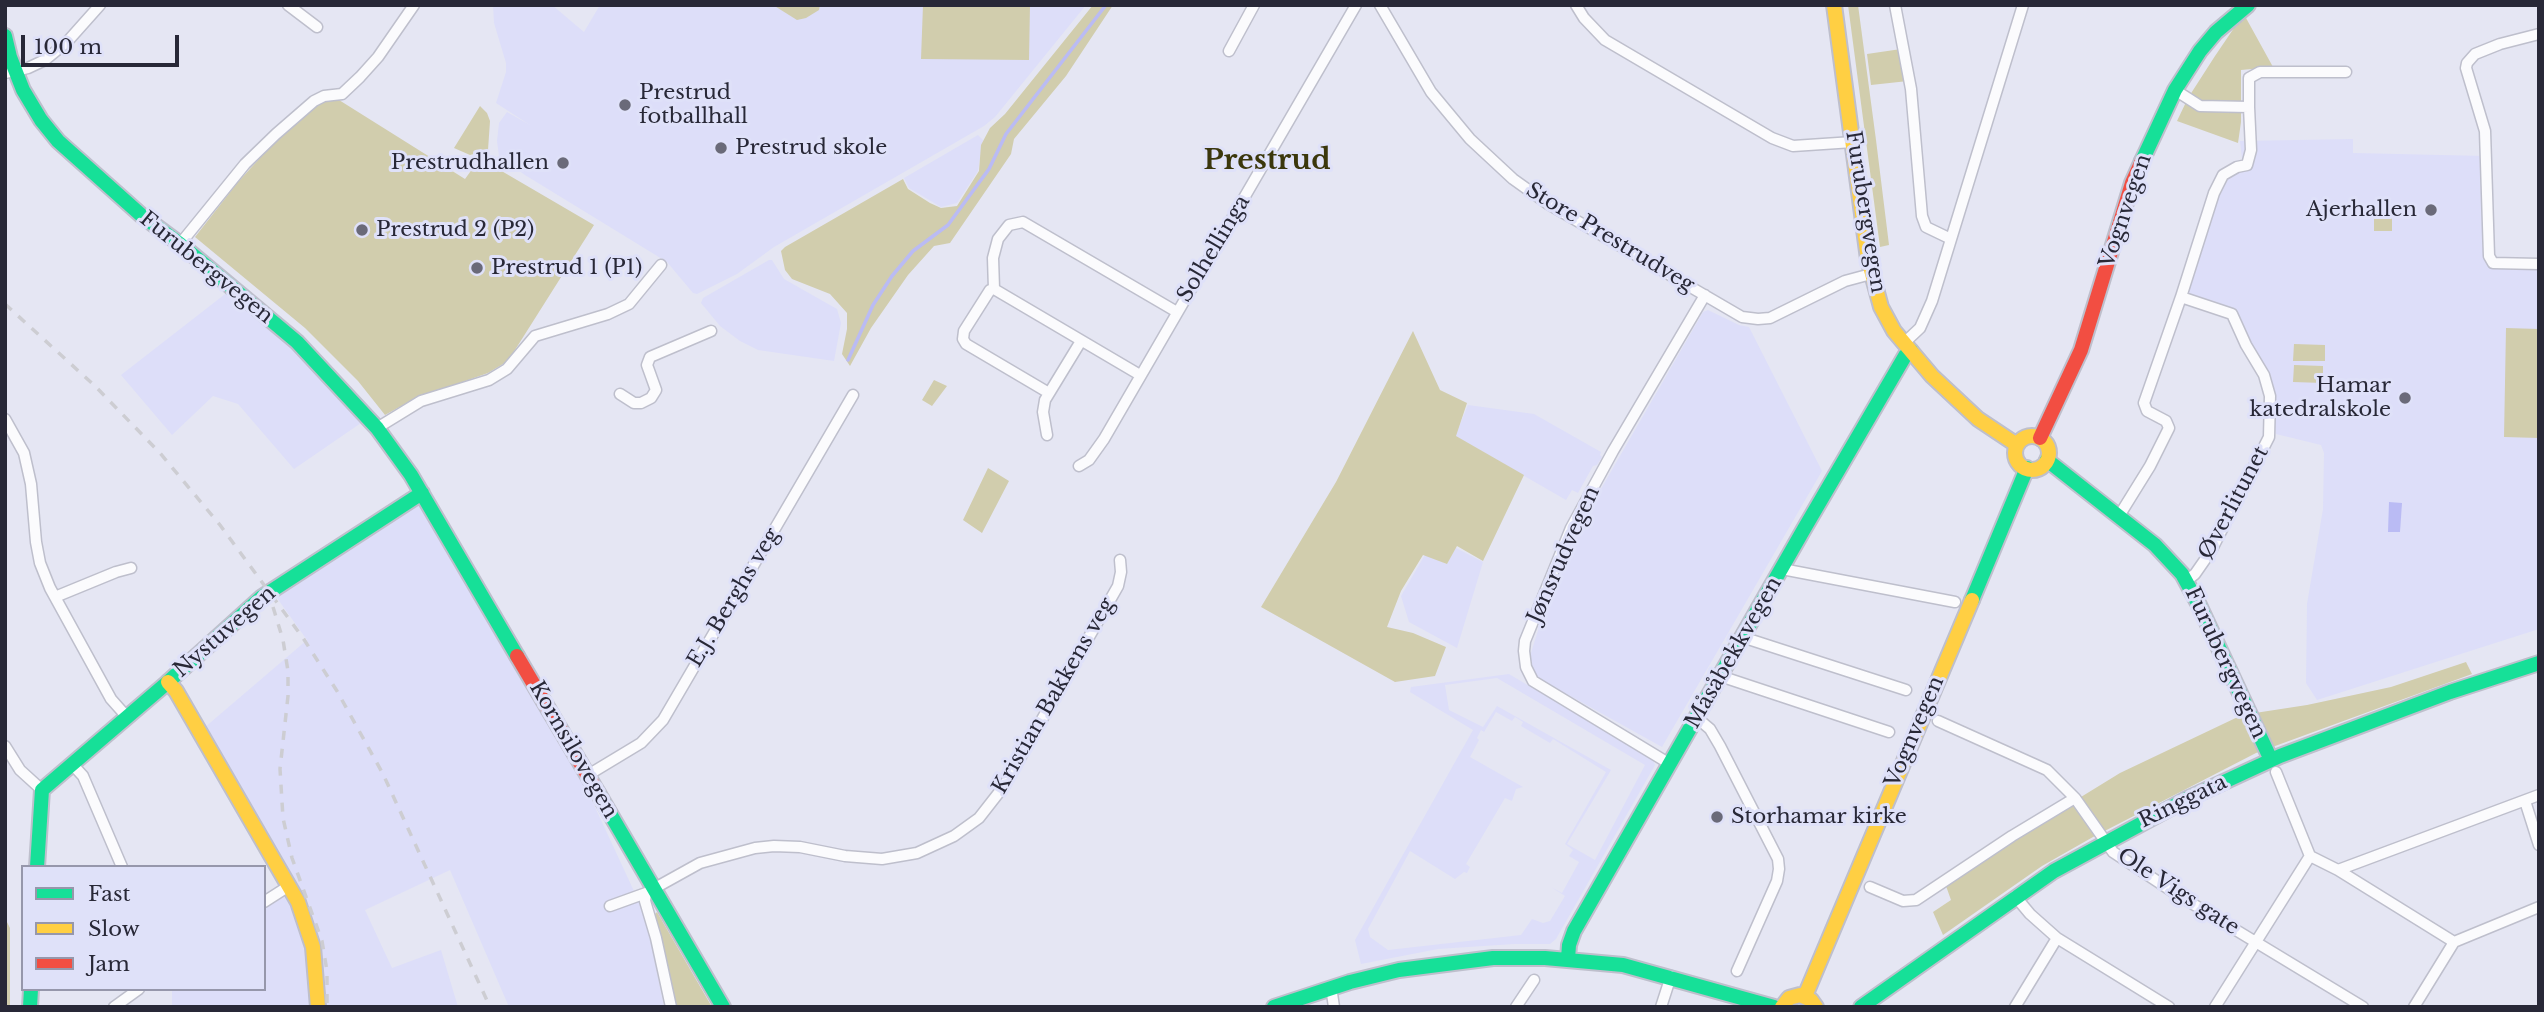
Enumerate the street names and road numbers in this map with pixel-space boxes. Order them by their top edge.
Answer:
street label: Furubergvegen [1840,129,1890,295]
street label: Vognvegen [2095,151,2157,271]
street label: Store Prestrudveg [1521,178,1699,298]
street label: Solhellinga [1172,191,1256,307]
street label: Furubergvegen [134,207,278,329]
street label: Øverlitunet [2194,442,2274,564]
street label: Jønsrudvegen [1523,483,1605,627]
street label: E.J. Berghs veg [683,524,785,672]
street label: Måsåbekkvegen [1680,573,1788,733]
street label: Nystuvegen [169,581,281,683]
street label: Furubergvegen [2179,583,2271,743]
street label: Kristian Bakkens veg [988,594,1120,798]
street label: Vognvegen [1880,673,1950,791]
street label: Kornsilovegen [524,677,622,823]
street label: Ringgata [2135,770,2231,834]
street label: Ole Vigs gate [2112,843,2244,941]

